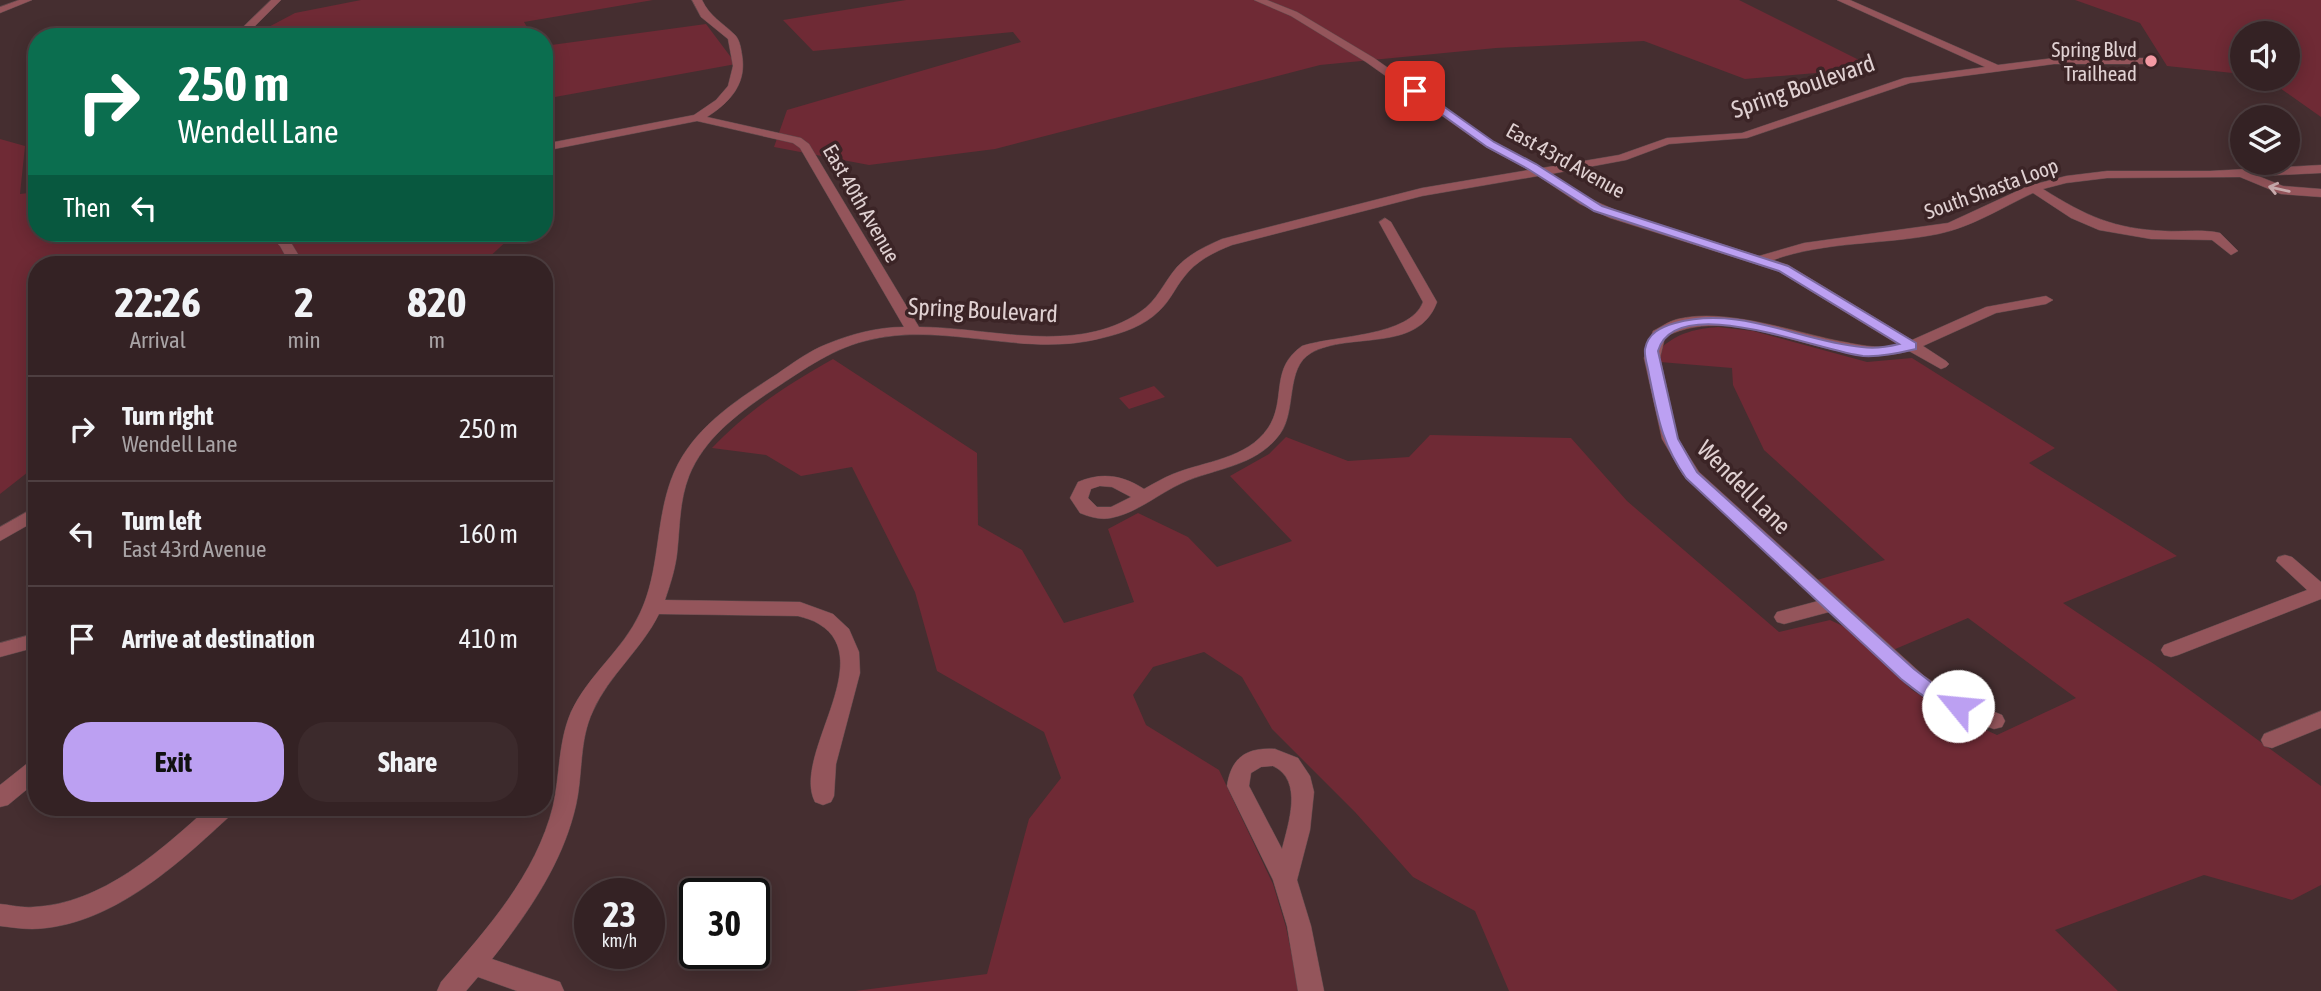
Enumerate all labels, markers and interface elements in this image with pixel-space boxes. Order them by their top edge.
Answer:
map controls [2230,21,2300,175]
button: sound [2230,21,2300,91]
place label: Spring Blvd Trailhead [2051,37,2137,85]
street label: Spring Boulevard [1728,49,1878,123]
marker: Spring Blvd Trailhead [2143,53,2159,69]
text: 250 m [178,55,289,111]
icon: right [63,56,154,147]
pin [1385,61,1445,121]
icon: arrive [1396,72,1434,110]
button: layers [2230,105,2300,175]
text: Wendell Lane [178,113,339,150]
street label: East 43rd Avenue [1502,118,1630,202]
street label: East 40th Avenue [819,140,905,266]
street label: South Shasta Loop [1921,153,2061,223]
one-way arrow [2269,182,2291,195]
icon: left [125,189,163,227]
text: Then [63,193,111,223]
text: 22:26 [115,278,201,326]
text: 2 [294,278,314,326]
text: 820 [407,278,466,326]
street label: Spring Boulevard [908,293,1058,327]
text: Arrival [130,327,186,353]
text: min [288,327,321,353]
text: m [429,327,445,353]
text: Turn right [122,401,213,431]
icon: right [63,410,101,448]
text: 250 m [459,414,518,444]
text: Wendell Lane [122,431,237,457]
street label: Wendell Lane [1692,435,1796,539]
text: Turn left [122,506,202,536]
icon: left [63,515,101,553]
text: 160 m [459,519,518,549]
text: East 43rd Avenue [122,536,267,562]
icon: arrive [63,620,101,658]
text: Arrive at destination [122,624,315,654]
text: 410 m [459,624,518,654]
position arrow [1921,669,1995,743]
button: Exit [63,722,284,802]
button: Share [298,722,518,802]
speed limit sign: 30 [679,878,770,969]
text: 23 [603,894,636,934]
text: km/h [602,930,637,951]

